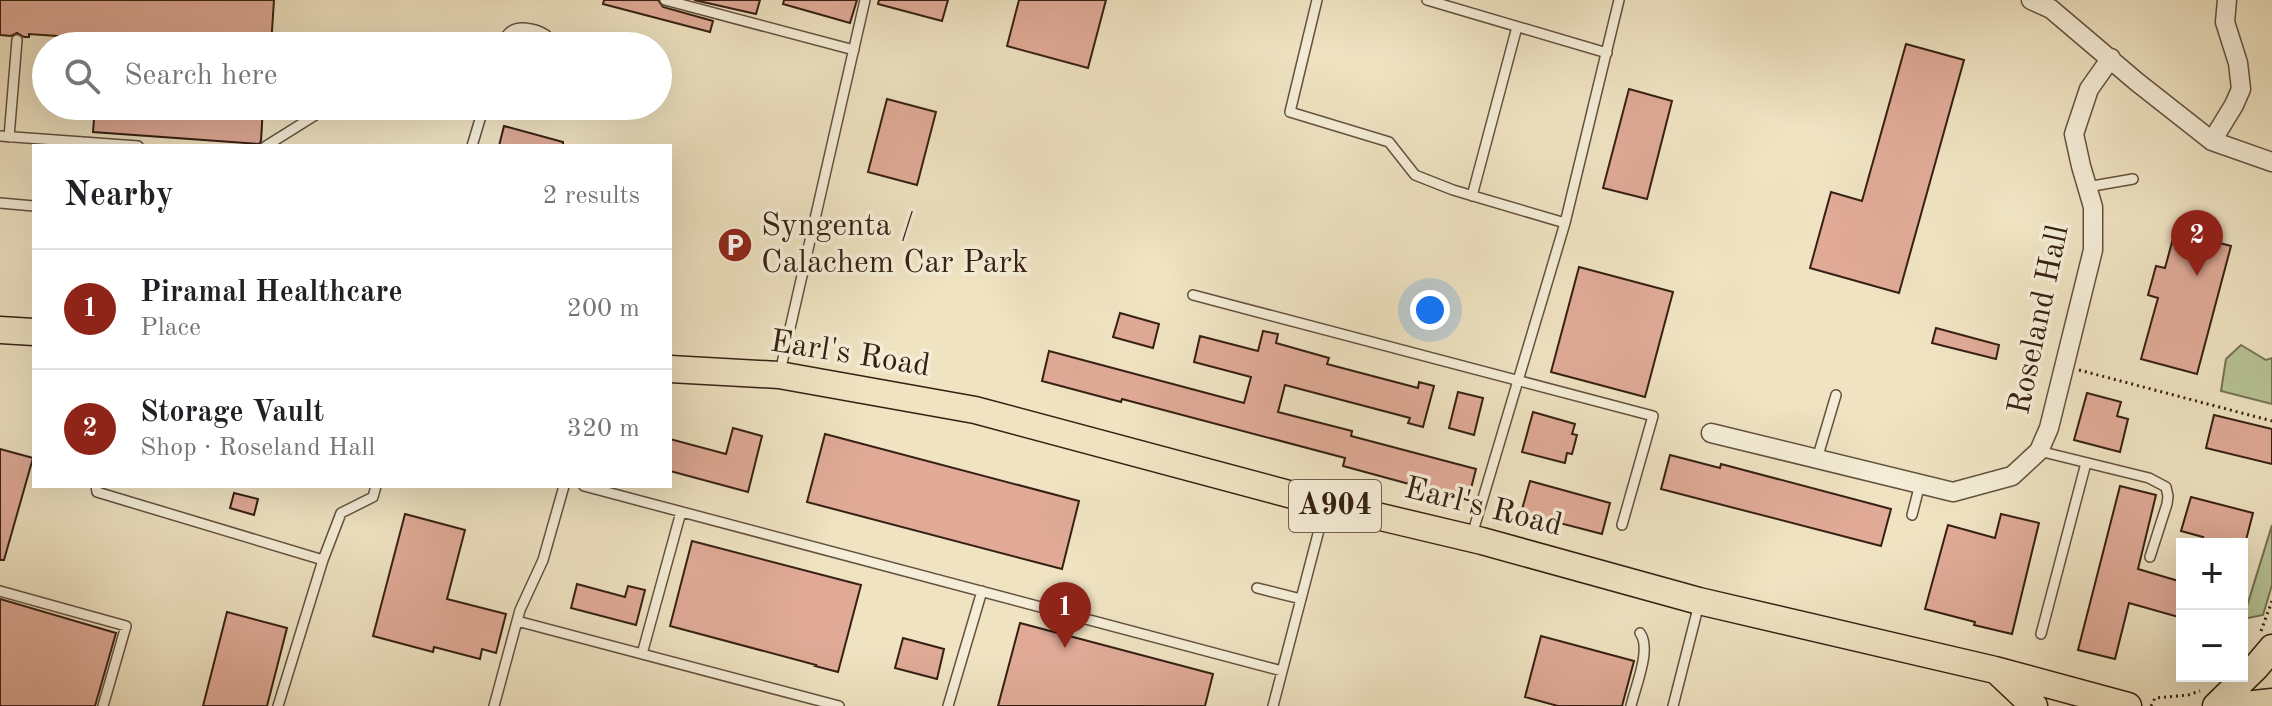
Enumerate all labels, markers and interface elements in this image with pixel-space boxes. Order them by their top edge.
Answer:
search box [32,32,672,120]
icon: search [60,54,104,98]
text: Search here [124,61,278,91]
text: Nearby [64,179,174,213]
text: 2 results [542,183,640,209]
pin: 2 [2171,210,2223,276]
place label: Syngenta / Calachem Car Park [761,211,1028,280]
street label: Roseland Hall [2004,222,2076,418]
parking icon: Syngenta / Calachem Car Park [716,226,754,264]
text: Piramal Healthcare [140,278,403,308]
your location [1410,290,1450,330]
text: 1 [82,296,98,322]
text: 200 m [567,296,640,322]
text: Place [140,315,201,341]
street label: Earl's Road [768,327,932,383]
text: Storage Vault [140,398,324,428]
text: 2 [82,416,98,442]
text: 320 m [567,416,640,442]
text: Shop · Roseland Hall [140,435,375,461]
street label: Earl's Road [1401,473,1565,543]
road number: A904 [1289,480,1381,532]
map controls [2176,538,2248,682]
button: + [2176,538,2248,610]
pin: 1 [1039,582,1091,648]
button: − [2176,610,2248,682]

